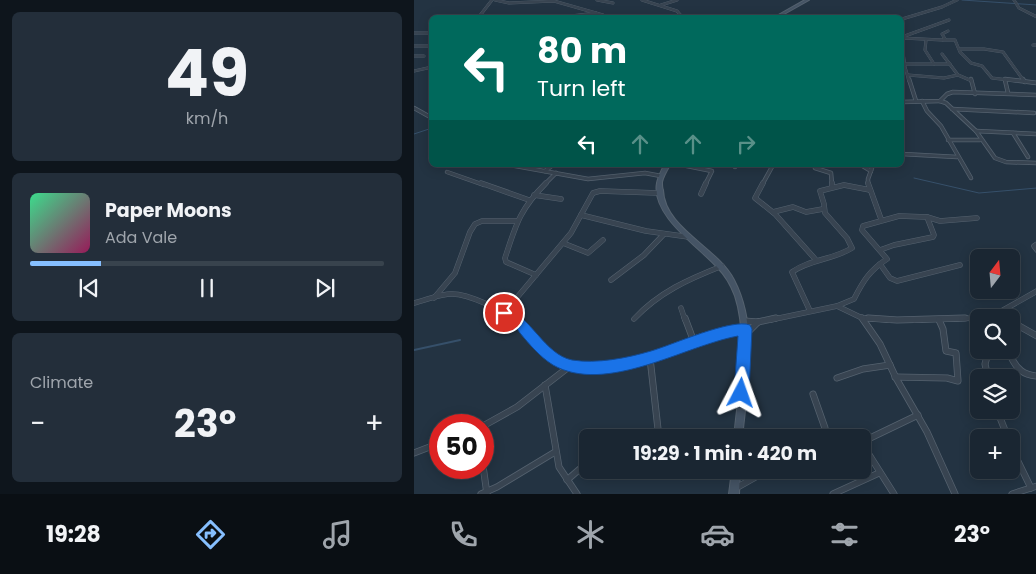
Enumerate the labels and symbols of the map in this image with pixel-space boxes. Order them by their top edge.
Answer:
north arrow [970,249,1020,299]
pin [483,292,525,334]
position arrow [714,366,766,418]
speed limit sign: 50 [429,414,494,479]

